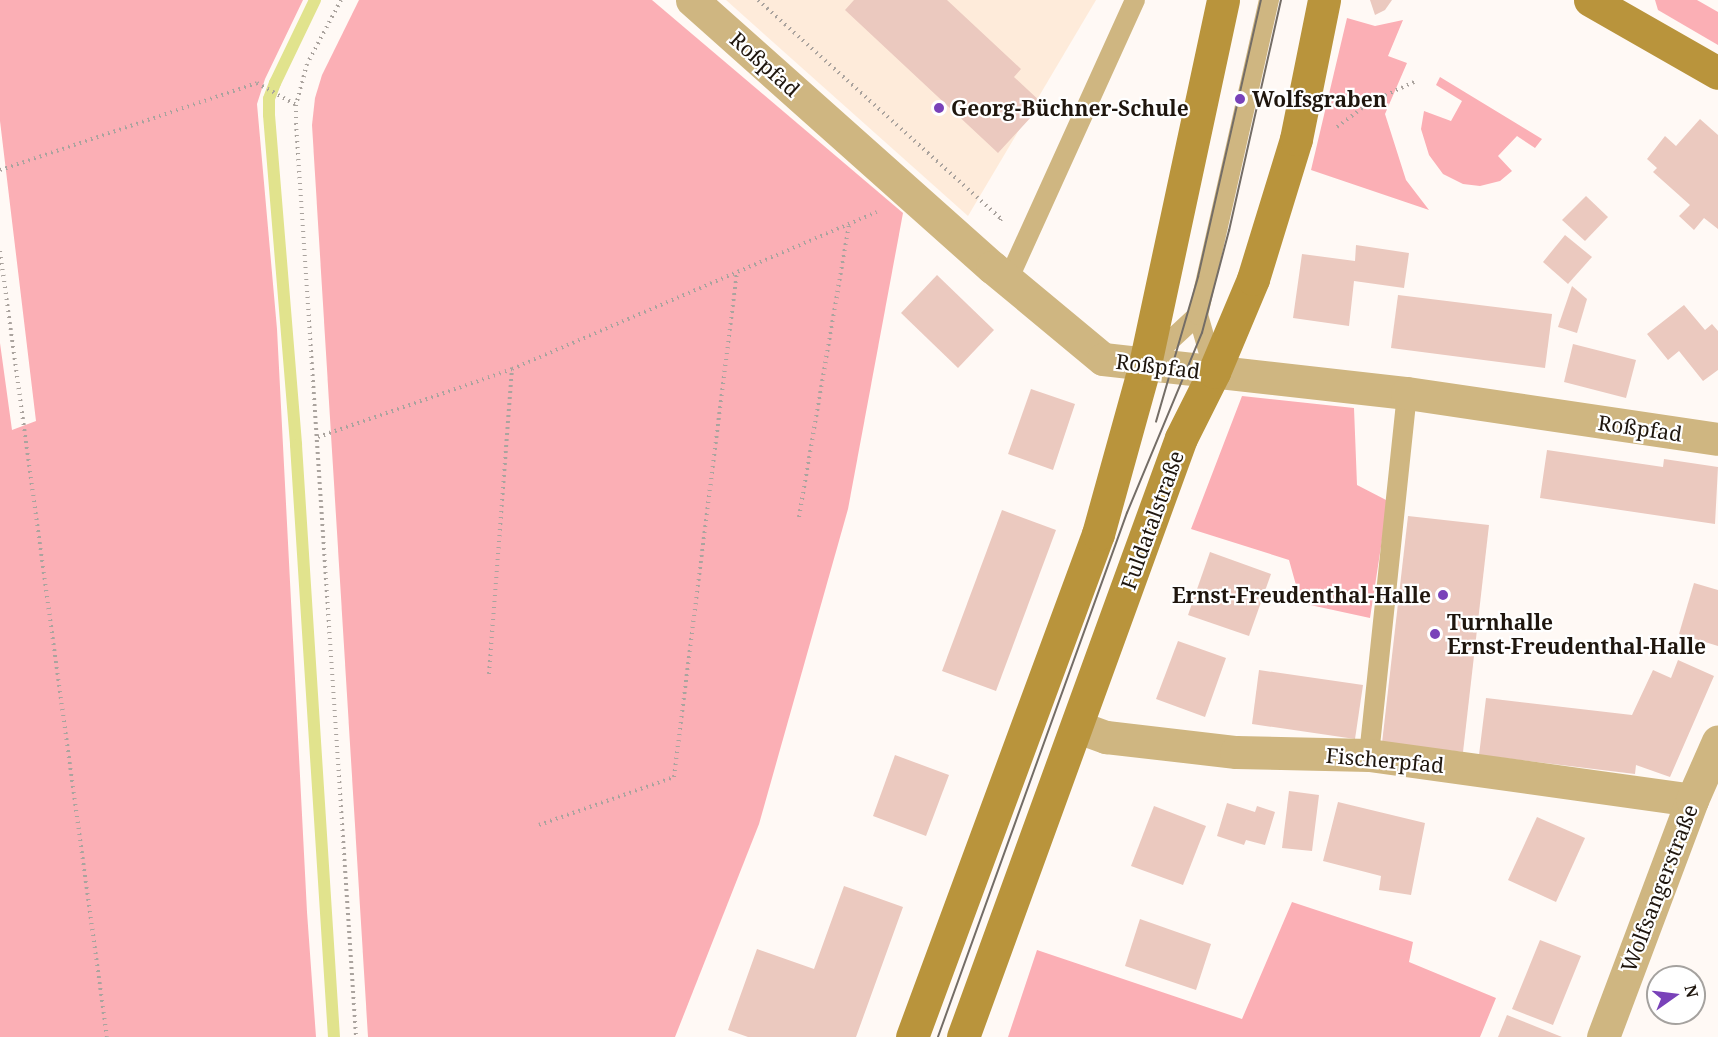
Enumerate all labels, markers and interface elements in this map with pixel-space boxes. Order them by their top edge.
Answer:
street label: Roßpfad [725,26,805,102]
place label: Wolfsgraben [1252,86,1387,112]
marker: Wolfsgraben [1233,92,1247,106]
place label: Georg-Büchner-Schule [951,95,1189,121]
marker: Georg-Büchner-Schule [932,101,946,115]
street label: Roßpfad [1114,348,1202,384]
street label: Roßpfad [1596,410,1684,446]
street label: Fuldatalstraße [1115,447,1189,593]
place label: Ernst-Freudenthal-Halle [1172,582,1431,608]
marker: Ernst-Freudenthal-Halle [1436,588,1450,602]
place label: Turnhalle Ernst‐Freudenthal‐Halle [1447,609,1706,659]
marker: Turnhalle Ernst‐Freudenthal‐Halle [1428,627,1442,641]
street label: Fischerpfad [1325,742,1445,778]
street label: Wolfsangerstraße [1615,801,1703,975]
north arrow [1646,965,1706,1025]
text: N [1679,982,1704,1000]

